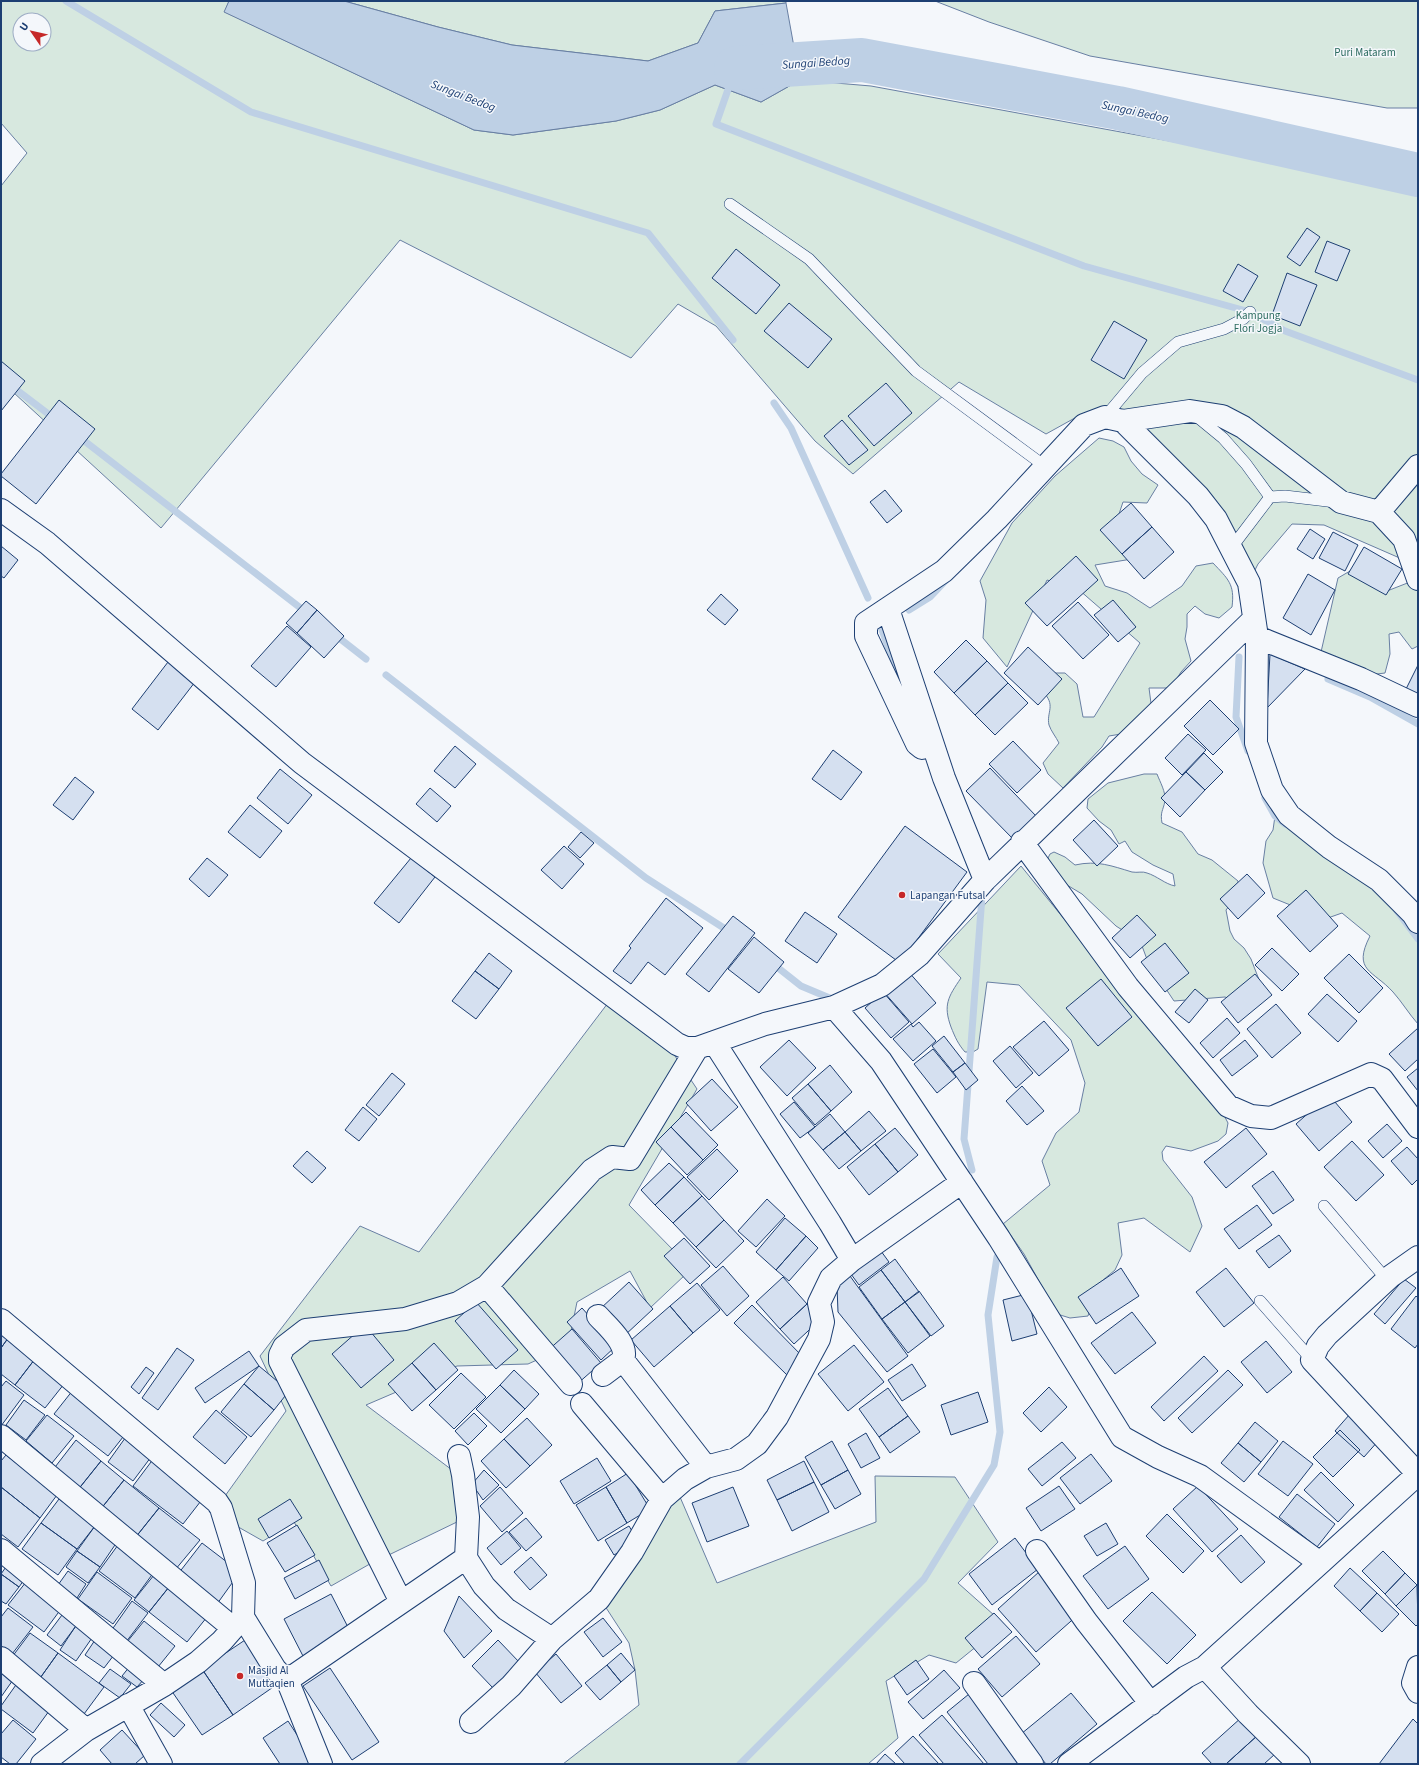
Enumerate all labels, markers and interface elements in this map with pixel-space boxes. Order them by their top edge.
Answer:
north arrow [12,12,52,52]
text: U [16,19,32,34]
park label: Puri Mataram [1334,45,1396,60]
water label: Sungai Bedog [781,52,851,74]
water label: Sungai Bedog [428,76,498,116]
water label: Sungai Bedog [1100,97,1170,127]
park label: Kampung Flori Jogja [1234,308,1282,336]
place label: Lapangan Futsal [910,888,986,903]
marker: Lapangan Futsal [897,890,907,900]
place label: Masjid Al Muttaqien [248,1663,295,1691]
marker: Masjid Al Muttaqien [235,1671,245,1681]

